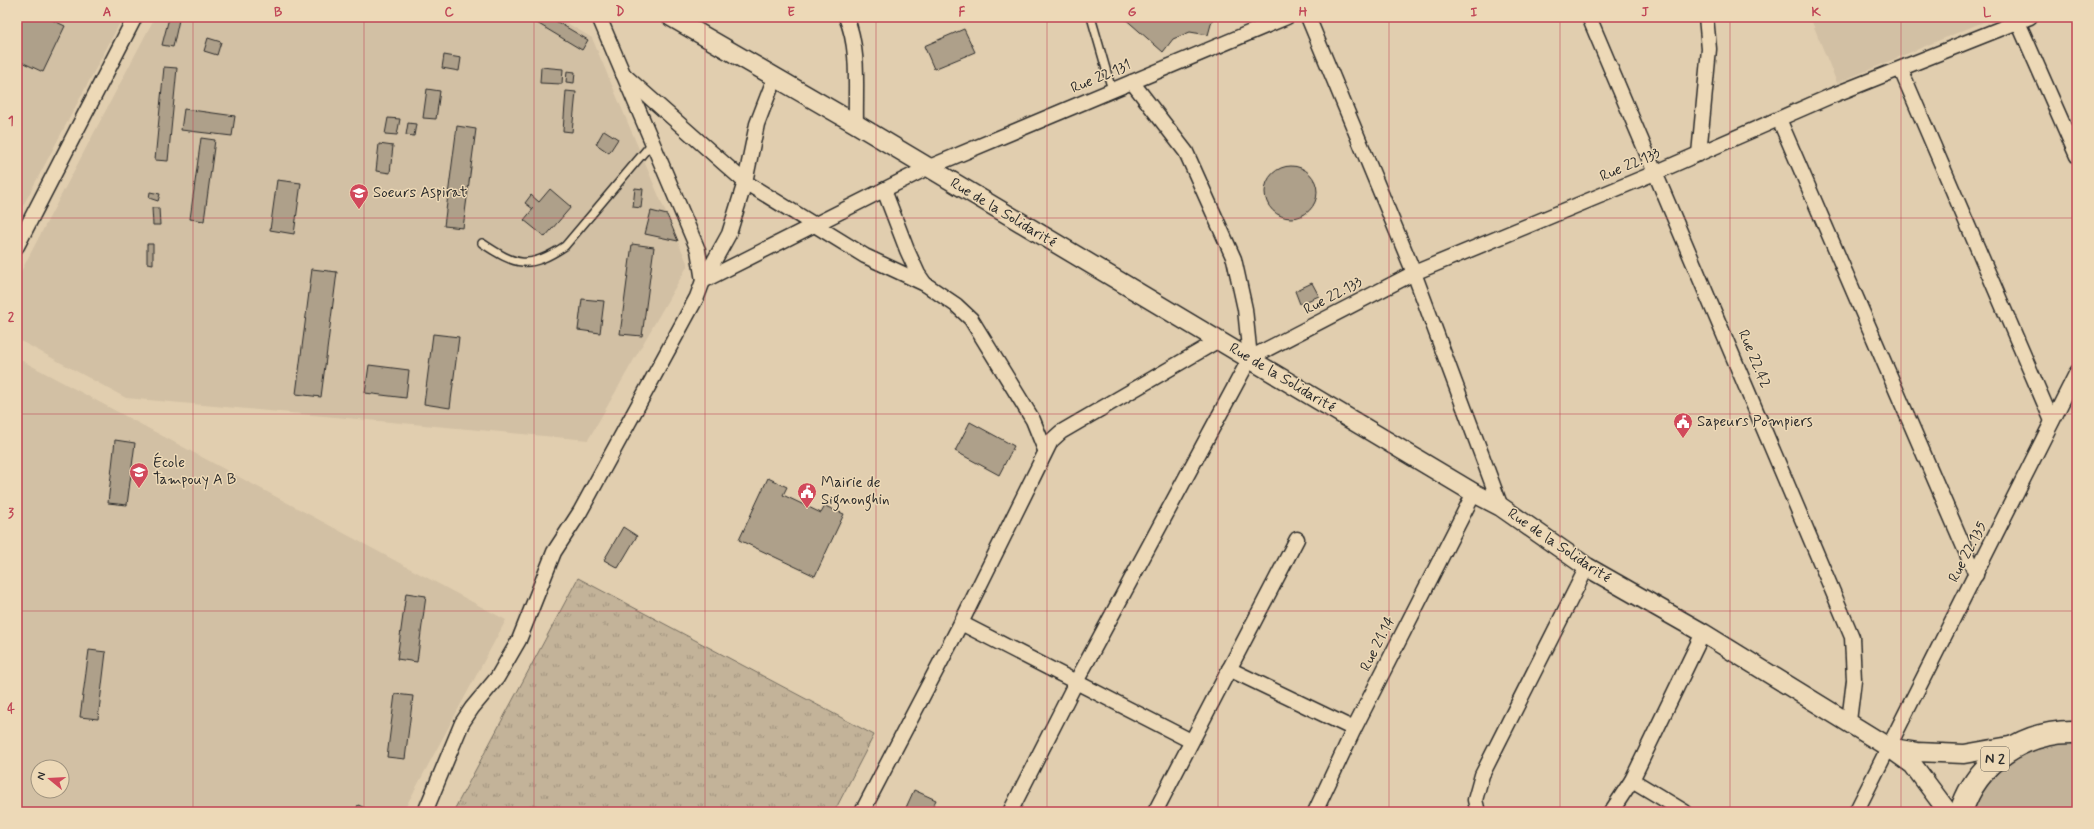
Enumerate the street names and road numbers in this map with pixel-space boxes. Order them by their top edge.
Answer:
street label: Rue 22.131 [1068,55,1134,99]
street label: Rue 22.133 [1597,143,1663,187]
street label: Rue de la Solidarité [946,173,1060,253]
street label: Rue 22.133 [1300,272,1366,320]
street label: Rue 22.42 [1733,327,1775,391]
street label: Rue de la Solidarité [1225,338,1339,418]
street label: Rue de la Solidarité [1503,504,1615,588]
street label: Rue 22.135 [1944,518,1992,586]
street label: Rue 21.14 [1356,613,1400,675]
road number: N 2 [1981,747,2009,771]

